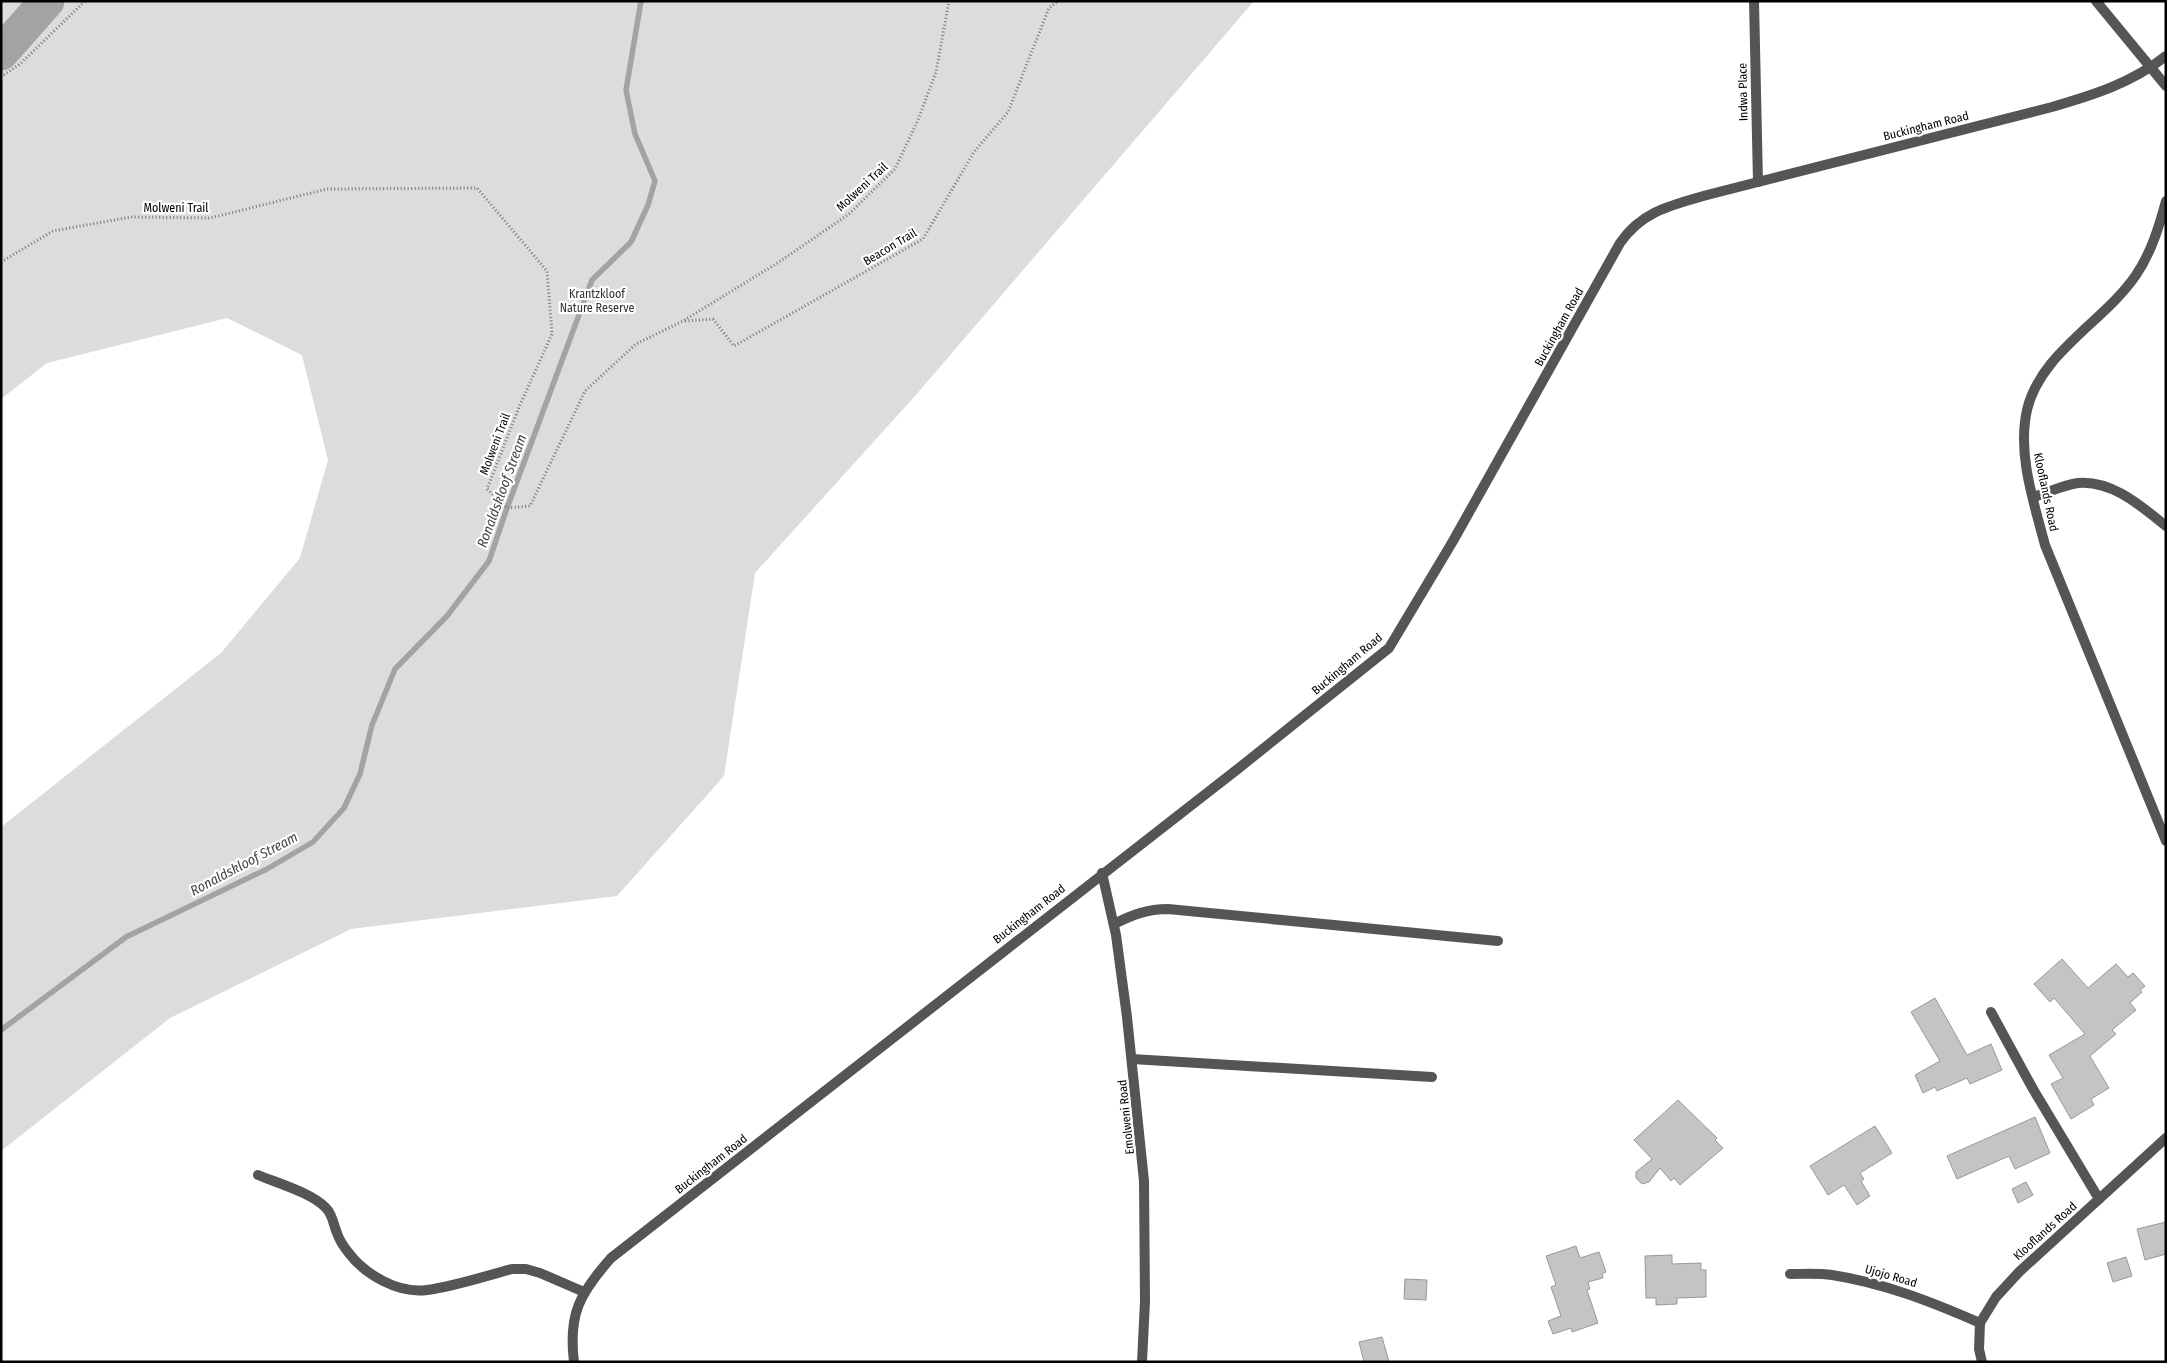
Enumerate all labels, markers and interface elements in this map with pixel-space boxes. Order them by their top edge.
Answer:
street label: Indwa Place [1735,63,1751,121]
street label: Buckingham Road [1882,109,1970,143]
street label: Molweni Trail [833,160,891,214]
street label: Molweni Trail [143,201,209,215]
street label: Beacon Trail [861,226,919,268]
street label: Buckingham Road [1532,285,1586,369]
park label: Krantzkloof Nature Reserve [560,287,634,315]
street label: Molweni Trail [477,411,513,477]
water label: Ronaldskloof Stream [474,432,530,550]
street label: Klooflands Road [2031,451,2061,533]
street label: Buckingham Road [1309,630,1385,698]
water label: Ronaldskloof Stream [187,829,301,899]
street label: Buckingham Road [990,881,1068,947]
street label: Emolweni Road [1115,1079,1137,1155]
street label: Buckingham Road [672,1131,750,1197]
street label: Klooflands Road [2011,1199,2079,1263]
street label: Ujojo Road [1863,1262,1919,1290]

